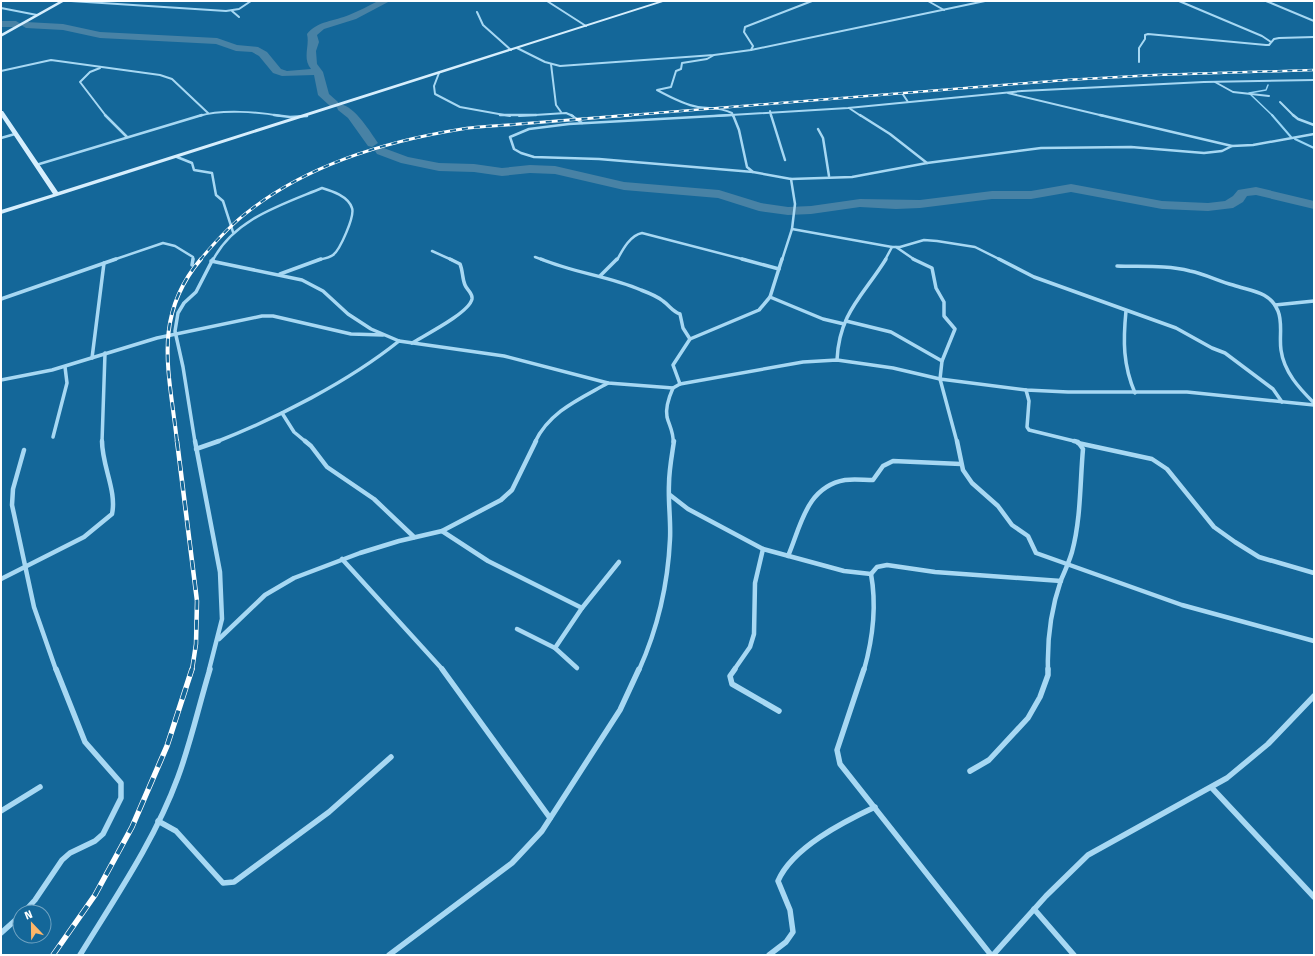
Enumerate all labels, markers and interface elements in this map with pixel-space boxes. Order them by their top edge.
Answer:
north arrow [12,904,52,944]
text: N [23,908,34,923]

